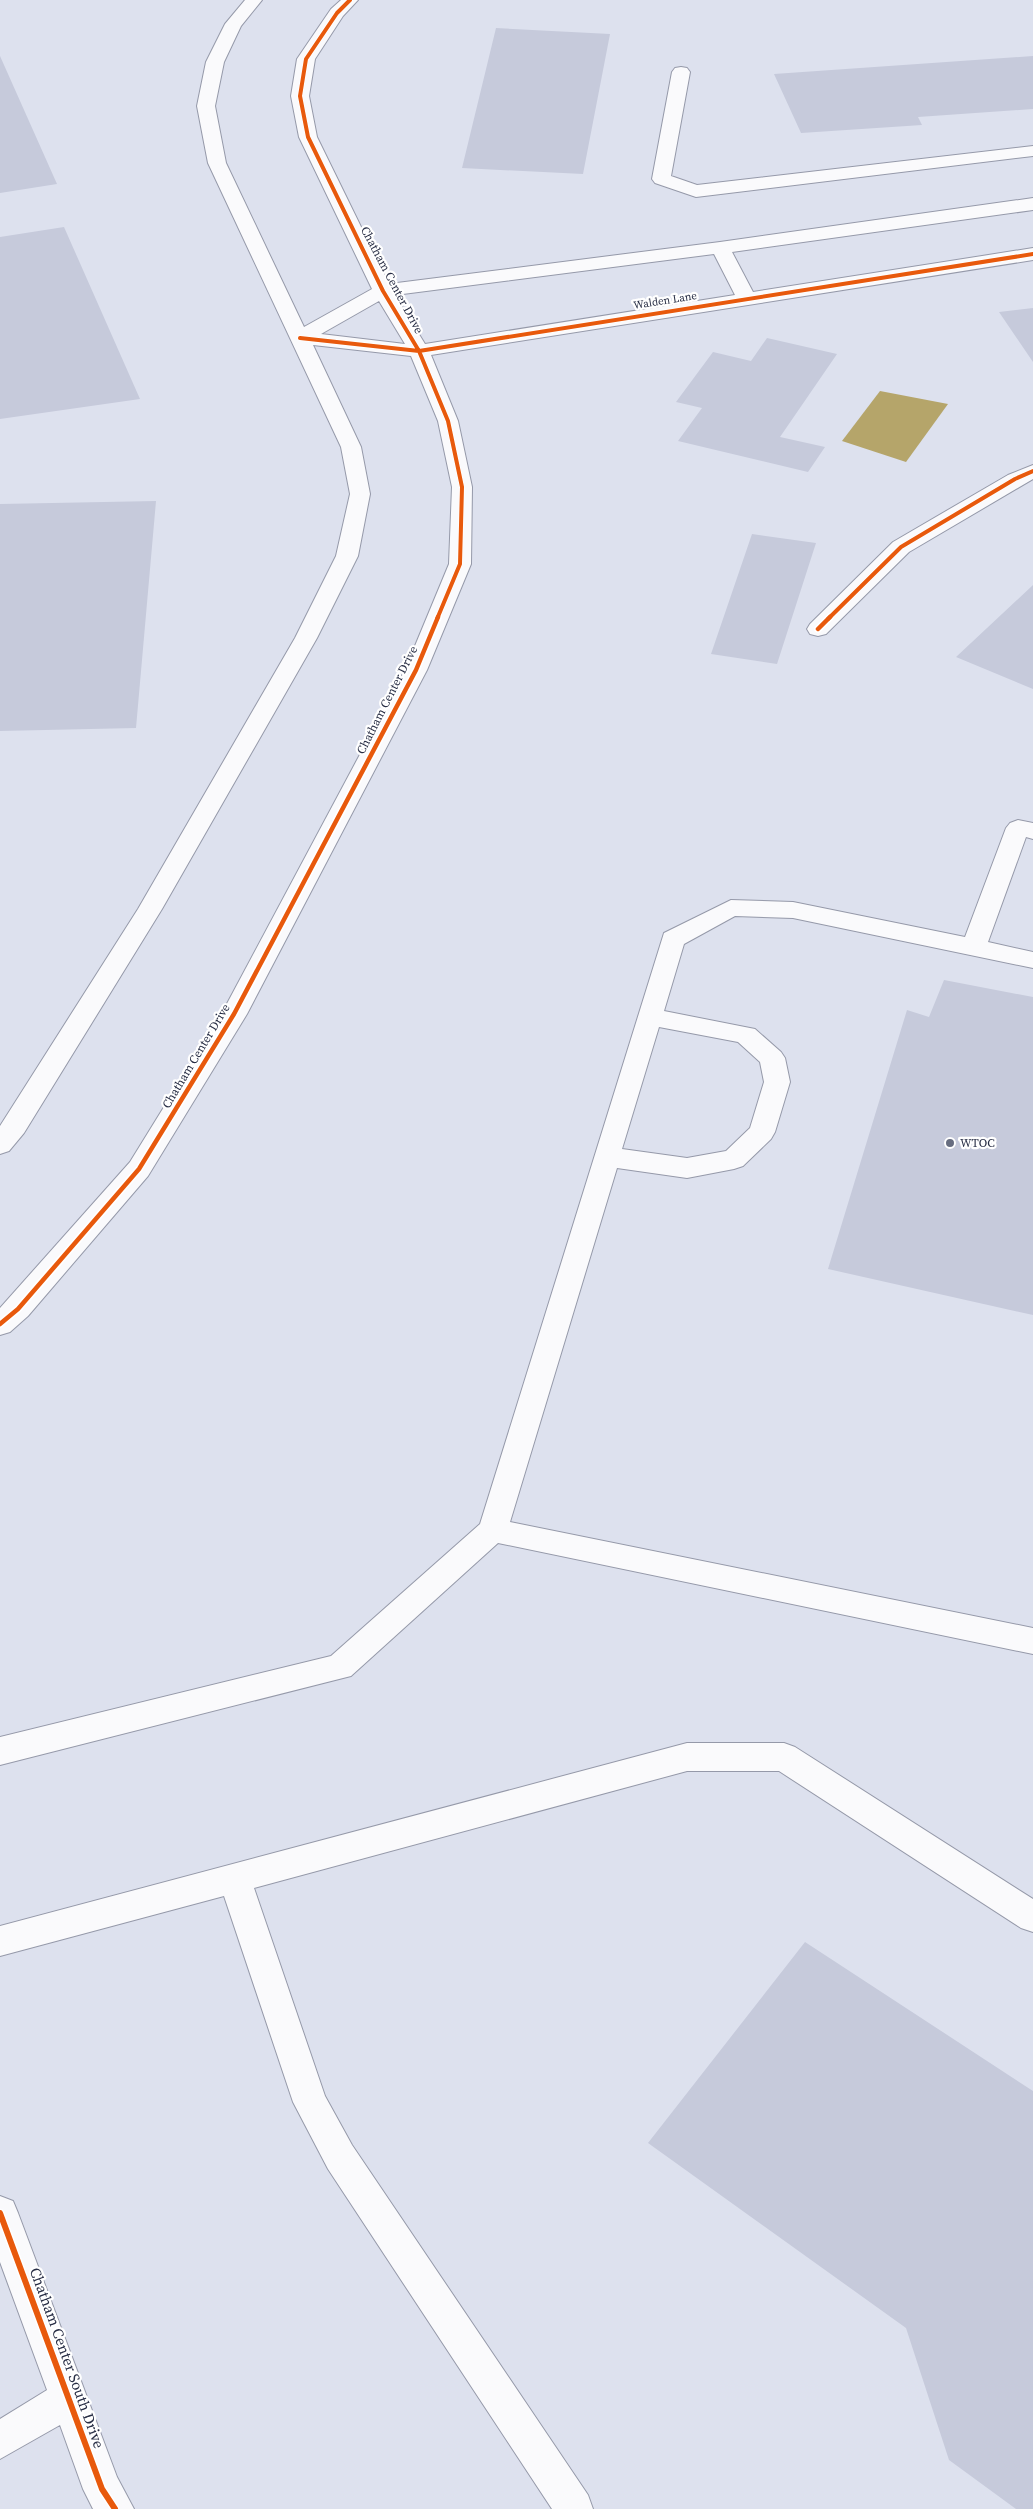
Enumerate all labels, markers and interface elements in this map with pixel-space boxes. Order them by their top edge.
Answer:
street label: Chatham Center Drive [357,224,427,336]
street label: Walden Lane [632,288,698,313]
street label: Chatham Center Drive [353,643,421,757]
street label: Chatham Center Drive [158,1001,234,1111]
place label: WTOC [960,1135,995,1151]
marker: WTOC [944,1137,956,1149]
street label: Chatham Center South Drive [25,2264,110,2452]

